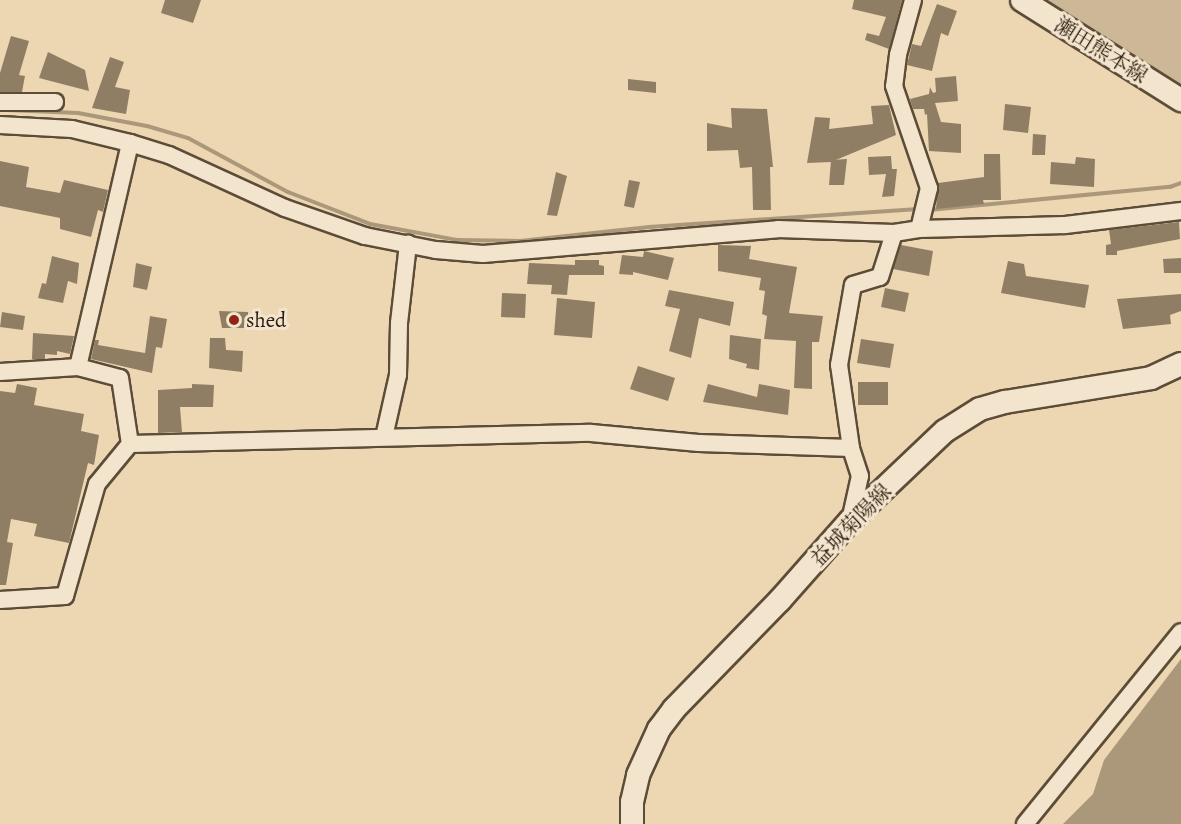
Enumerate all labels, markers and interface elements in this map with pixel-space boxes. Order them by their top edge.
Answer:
street label: 瀬田熊本線 [1050,11,1152,89]
place label: shed [246,307,286,333]
marker: shed [227,313,241,327]
street label: 益城菊陽線 [805,478,897,572]

